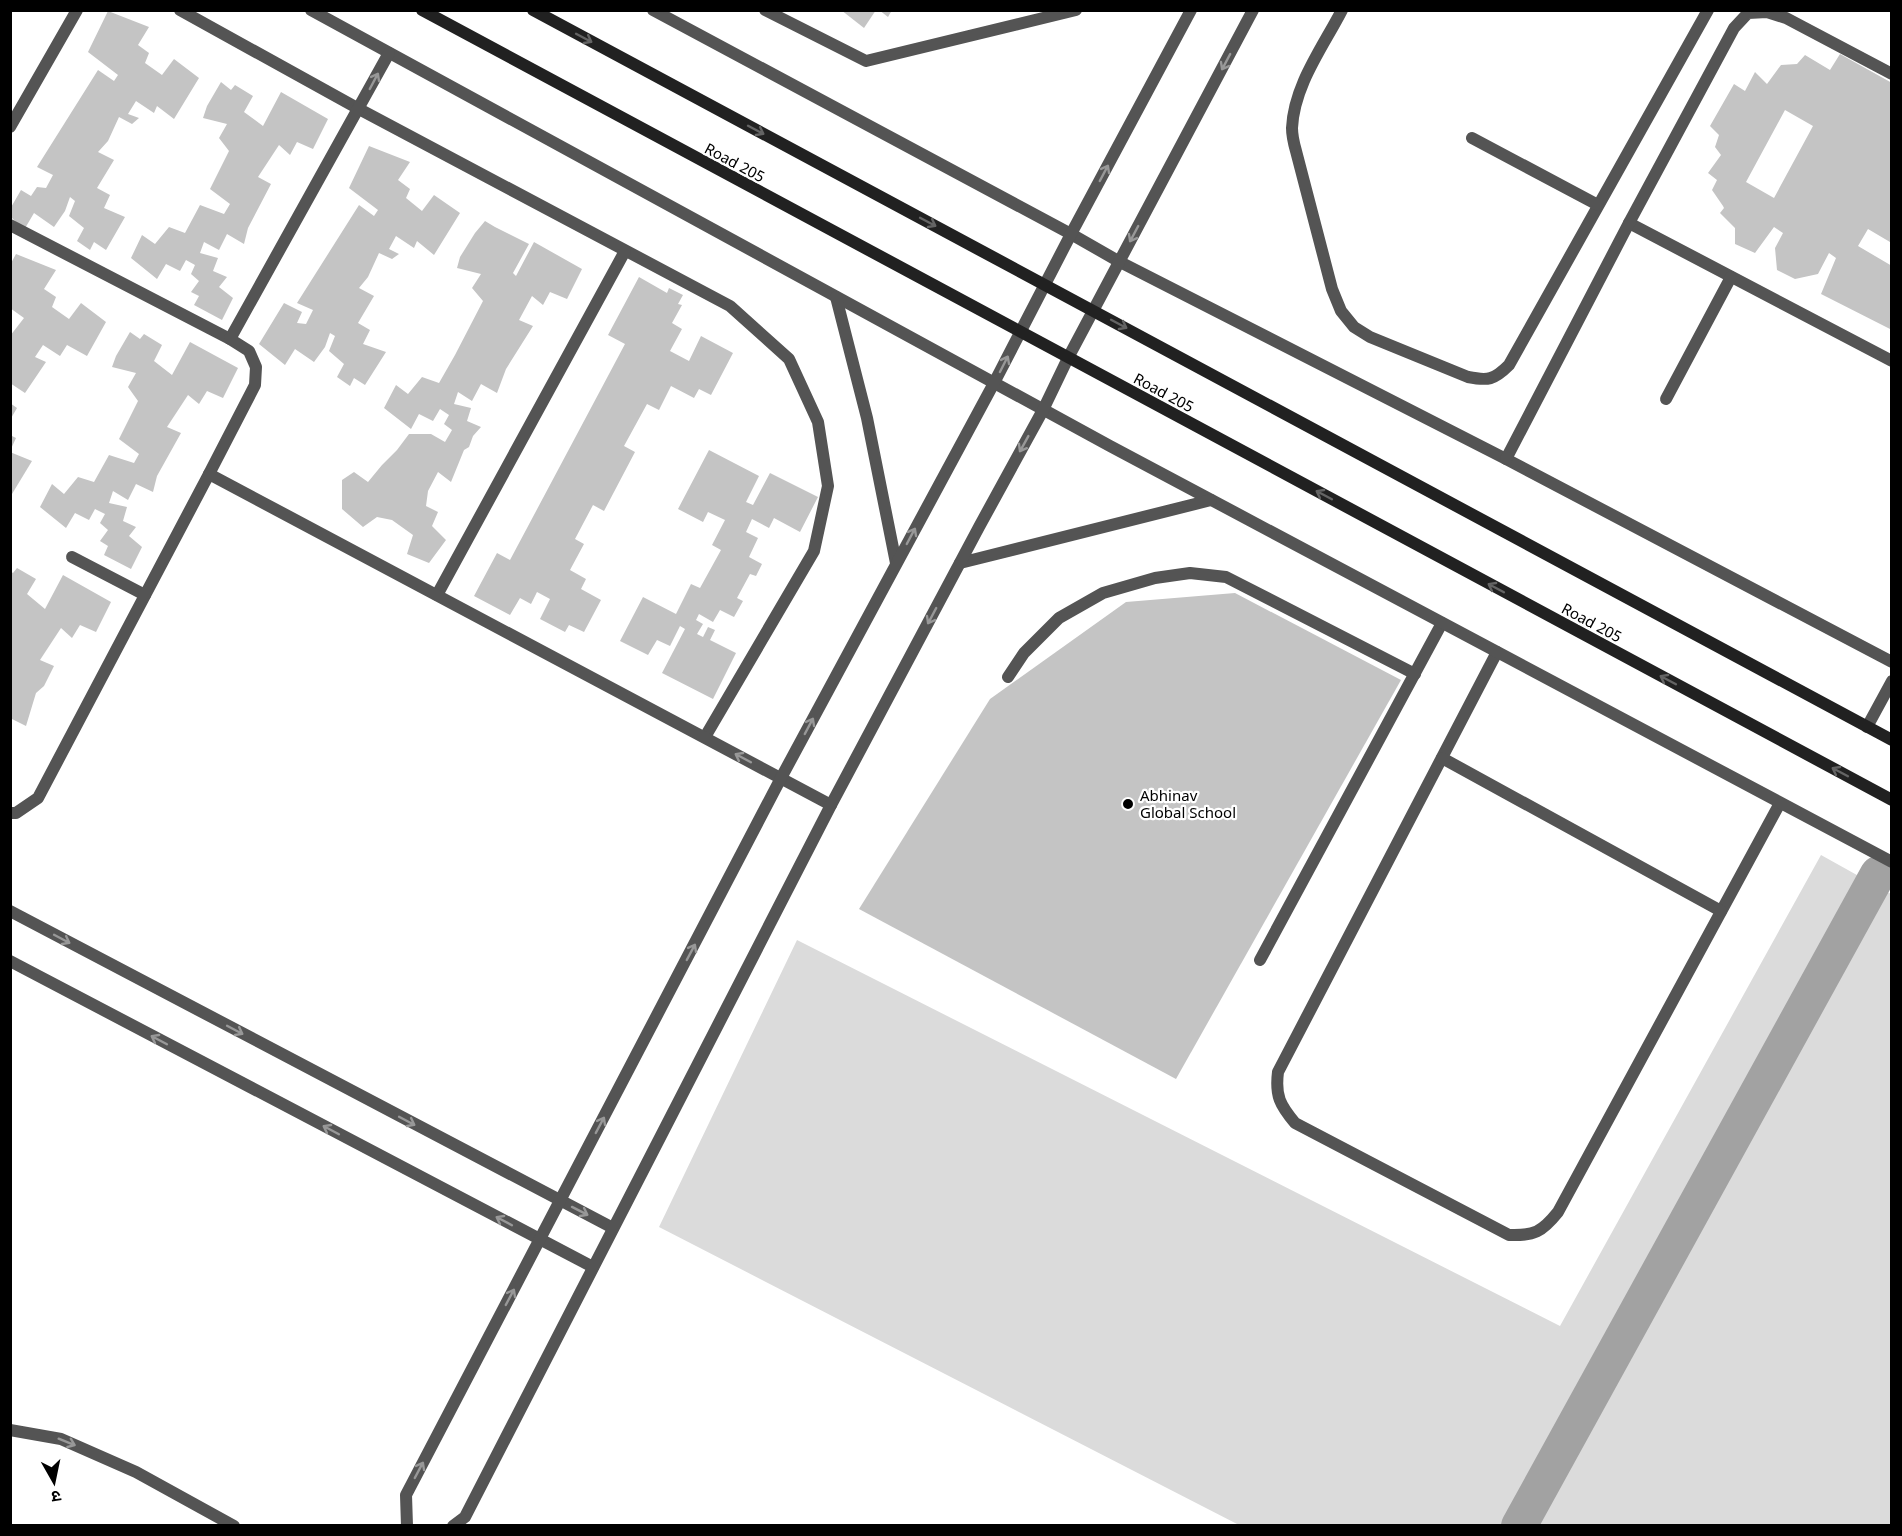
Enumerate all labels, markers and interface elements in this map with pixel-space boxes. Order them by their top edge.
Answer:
one-way arrow [575,32,592,44]
one-way arrow [1220,53,1232,70]
one-way arrow [368,73,380,90]
one-way arrow [747,124,764,136]
street label: Road 205 [701,138,769,186]
one-way arrow [1098,165,1110,182]
one-way arrow [919,216,936,228]
one-way arrow [1128,225,1140,243]
one-way arrow [1109,319,1127,330]
one-way arrow [999,356,1010,374]
street label: Road 205 [1130,368,1198,416]
one-way arrow [1018,435,1030,452]
one-way arrow [1316,489,1334,500]
one-way arrow [905,528,917,545]
one-way arrow [1488,582,1506,593]
street label: Road 205 [1558,598,1626,646]
one-way arrow [926,606,937,624]
one-way arrow [1660,674,1677,686]
one-way arrow [804,718,815,736]
one-way arrow [734,751,752,763]
one-way arrow [1832,766,1849,778]
place label: Abhinav Global School [1140,785,1236,822]
marker: Abhinav Global School [1121,797,1135,811]
one-way arrow [53,933,70,945]
one-way arrow [685,943,697,961]
one-way arrow [225,1025,243,1036]
one-way arrow [150,1034,168,1045]
one-way arrow [398,1115,416,1127]
one-way arrow [595,1116,606,1134]
one-way arrow [323,1124,341,1136]
one-way arrow [571,1205,588,1217]
one-way arrow [496,1215,513,1227]
one-way arrow [504,1289,516,1307]
one-way arrow [58,1438,76,1449]
north arrow [24,1452,84,1512]
one-way arrow [414,1462,425,1480]
text: उ [49,1485,63,1509]

